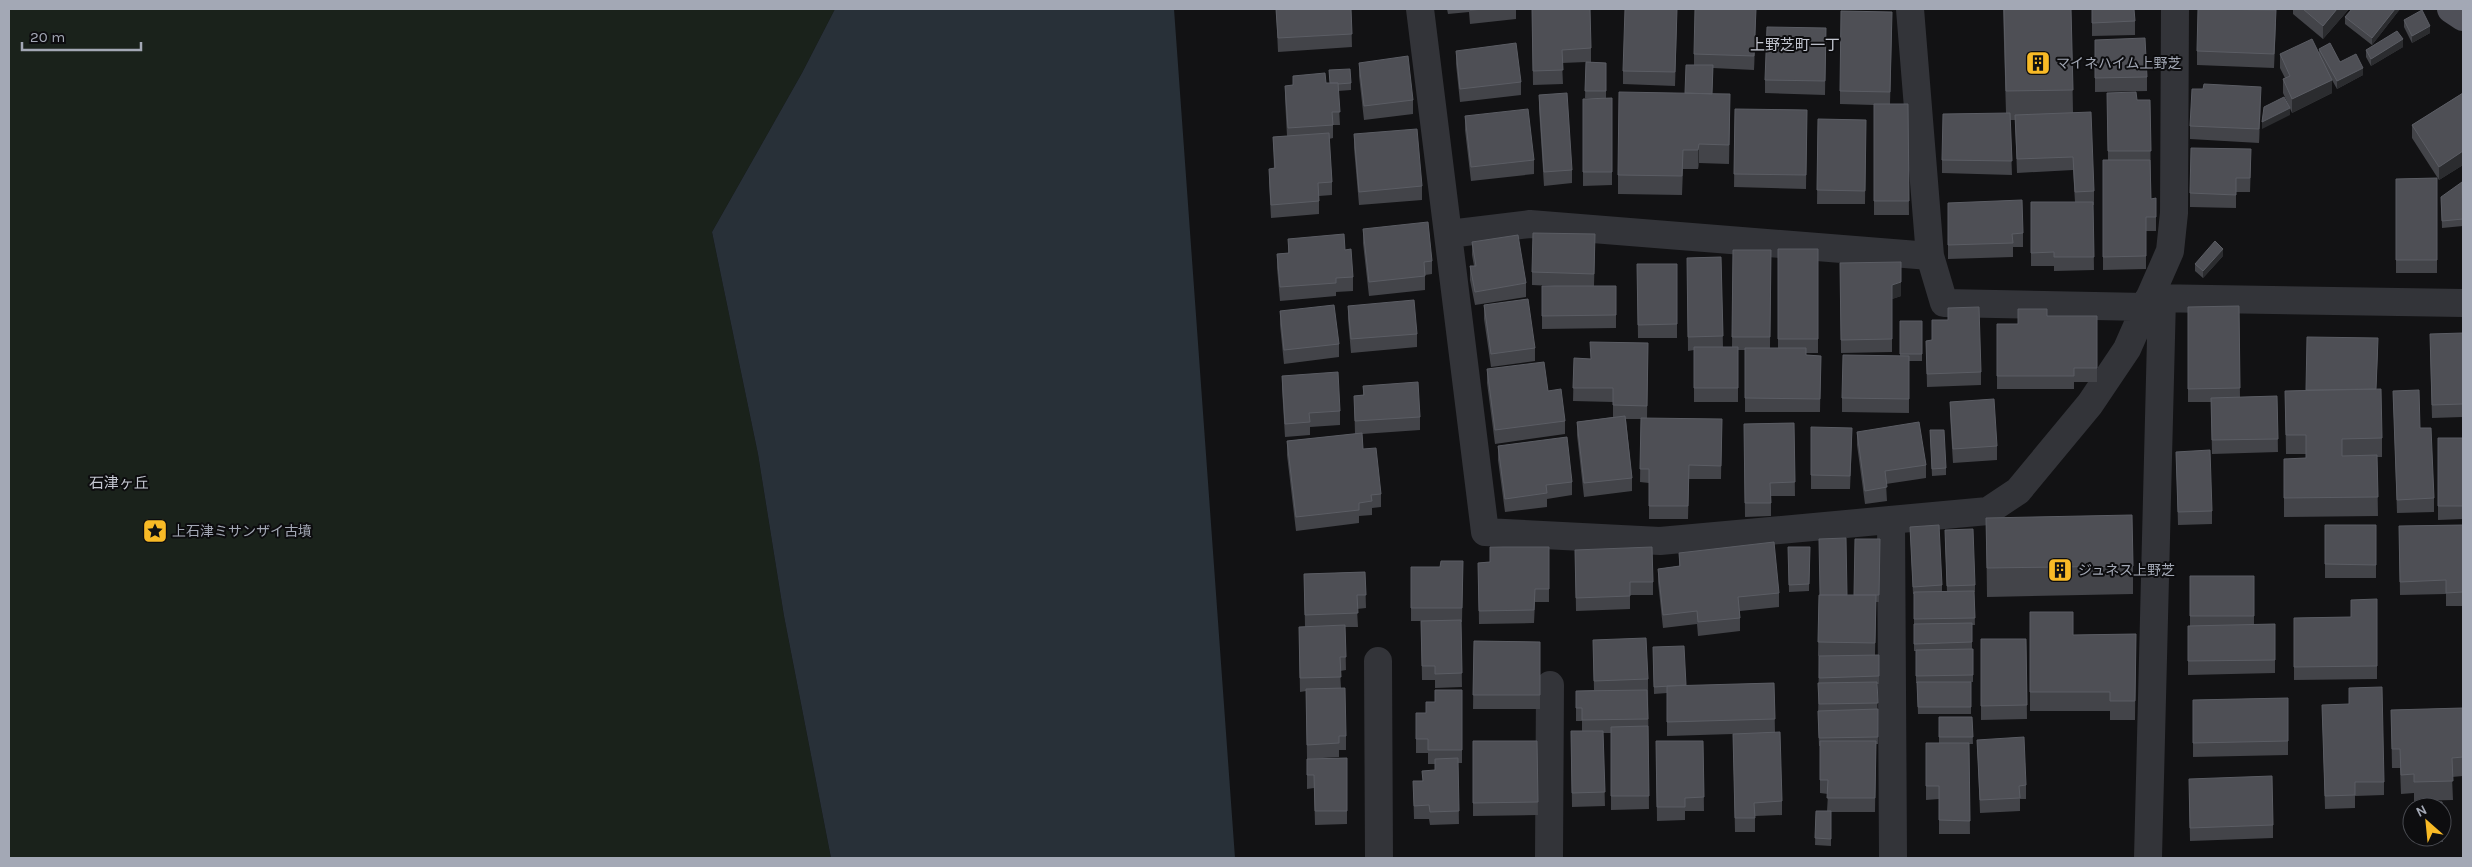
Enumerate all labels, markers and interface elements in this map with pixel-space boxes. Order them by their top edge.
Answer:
scale bar [22,20,141,52]
text: 20 m [30,28,65,46]
district label: 上野芝町一丁 [1750,36,1840,54]
building icon: マイネハイム上野芝 [2025,50,2051,76]
place label: マイネハイム上野芝 [2056,55,2181,72]
district label: 石津ヶ丘 [89,474,149,492]
place icon: 上石津ミサンザイ古墳 [142,518,168,544]
place label: 上石津ミサンザイ古墳 [172,523,312,540]
building icon: ジュネス上野芝 [2047,557,2073,583]
place label: ジュネス上野芝 [2078,562,2175,579]
north arrow [2402,797,2452,847]
text: N [2413,801,2430,821]

